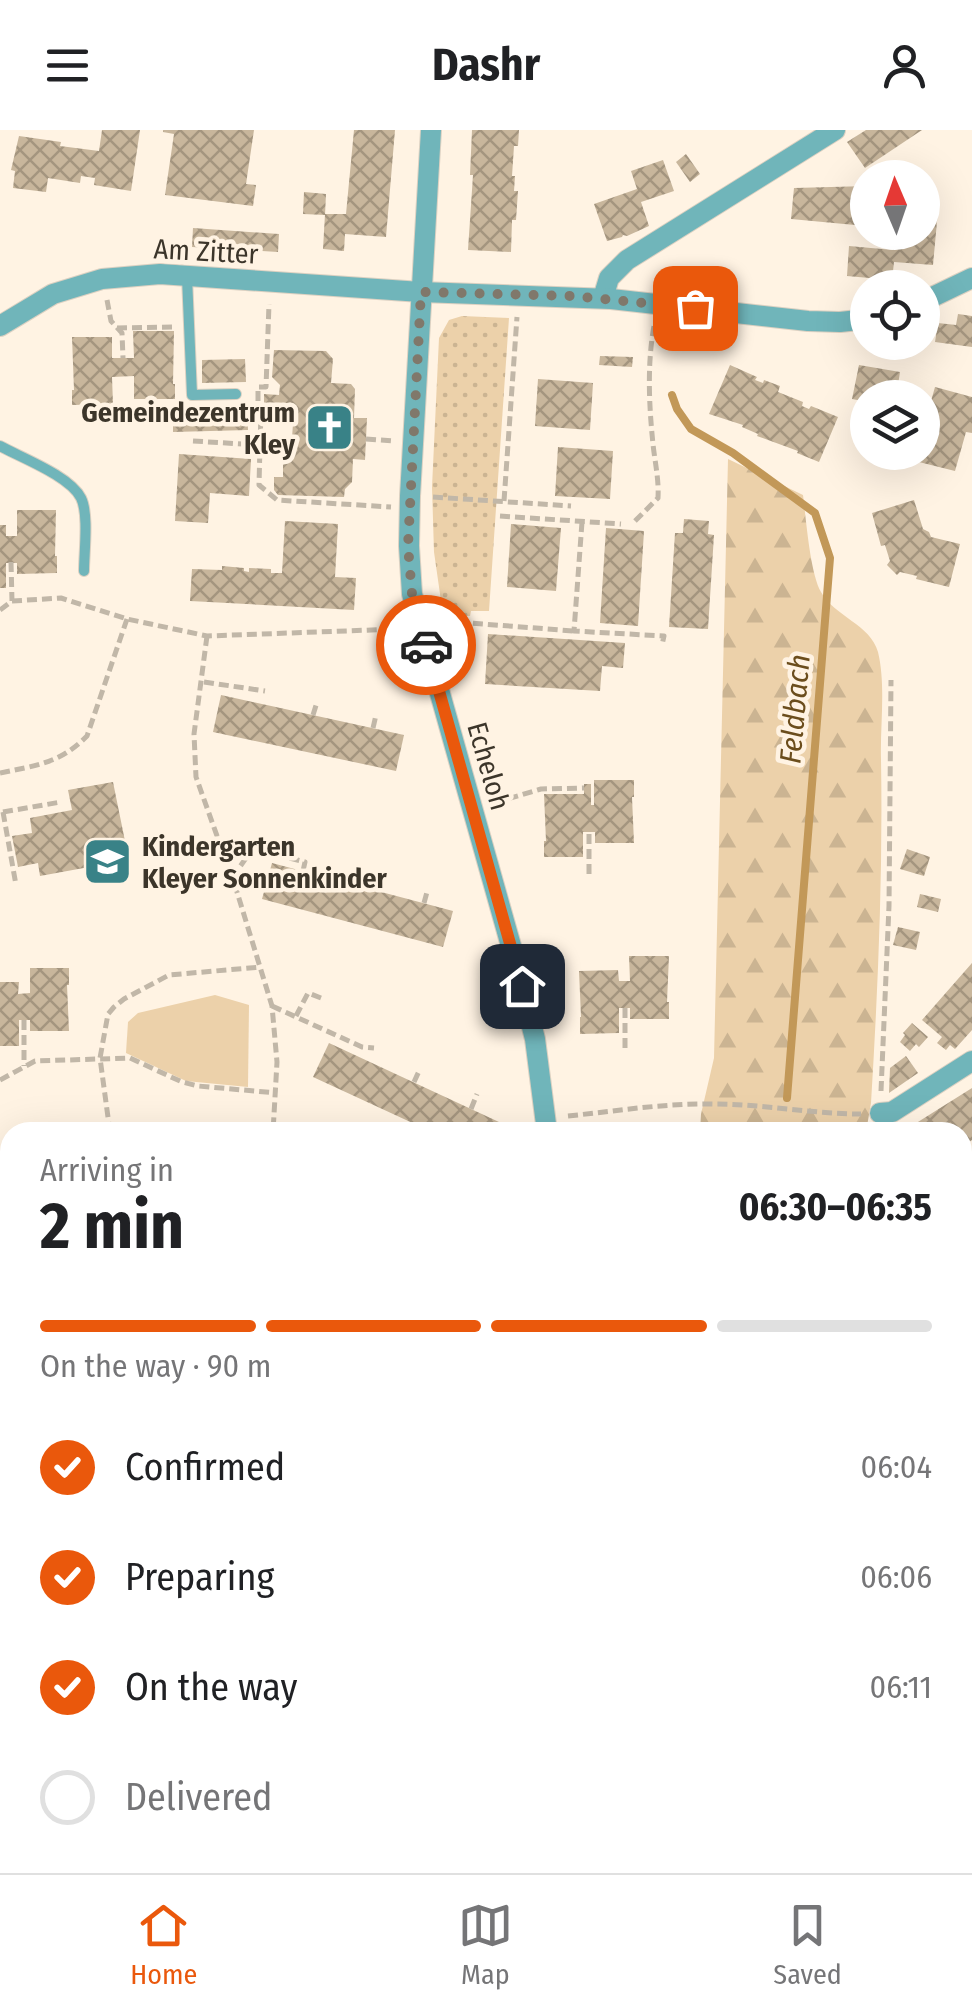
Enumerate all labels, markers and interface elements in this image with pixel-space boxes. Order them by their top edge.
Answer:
icon: menu [40,38,95,93]
text: Dashr [432,38,540,92]
icon: person [877,38,932,93]
north arrow [850,160,940,250]
map controls [850,160,940,470]
street label: Am Zitter [153,232,259,271]
pin [653,266,738,351]
button: locate [850,270,940,360]
icon: bag [668,281,723,336]
button: layers [850,380,940,470]
place label: Gemeindezentrum Kley [81,396,296,461]
church icon: Gemeindezentrum Kley [304,402,356,454]
courier [376,595,476,695]
icon: car [399,618,454,673]
water label: Feldbach [772,653,818,765]
street label: Echeloh [460,718,517,814]
place label: Kindergarten Kleyer Sonnenkinder [142,830,387,895]
school or university icon: Kindergarten Kleyer Sonnenkinder [81,836,133,888]
pin [480,944,565,1029]
icon: home [495,959,550,1014]
text: Arriving in [40,1151,174,1189]
text: 06:30–06:35 [739,1184,932,1230]
text: 2 min [40,1187,184,1265]
text: On the way · 90 m [40,1347,271,1385]
icon: check [40,1440,95,1495]
text: Confirmed [125,1444,285,1490]
text: 06:04 [861,1448,932,1486]
icon: check [40,1550,95,1605]
text: Preparing [125,1554,274,1600]
text: 06:06 [860,1558,932,1596]
icon: check [40,1660,95,1715]
text: On the way [125,1664,297,1710]
text: 06:11 [869,1668,932,1706]
text: Delivered [125,1774,272,1820]
tab: Home [130,1898,197,1991]
tab: Map [458,1898,513,1991]
tab: Saved [773,1898,842,1991]

